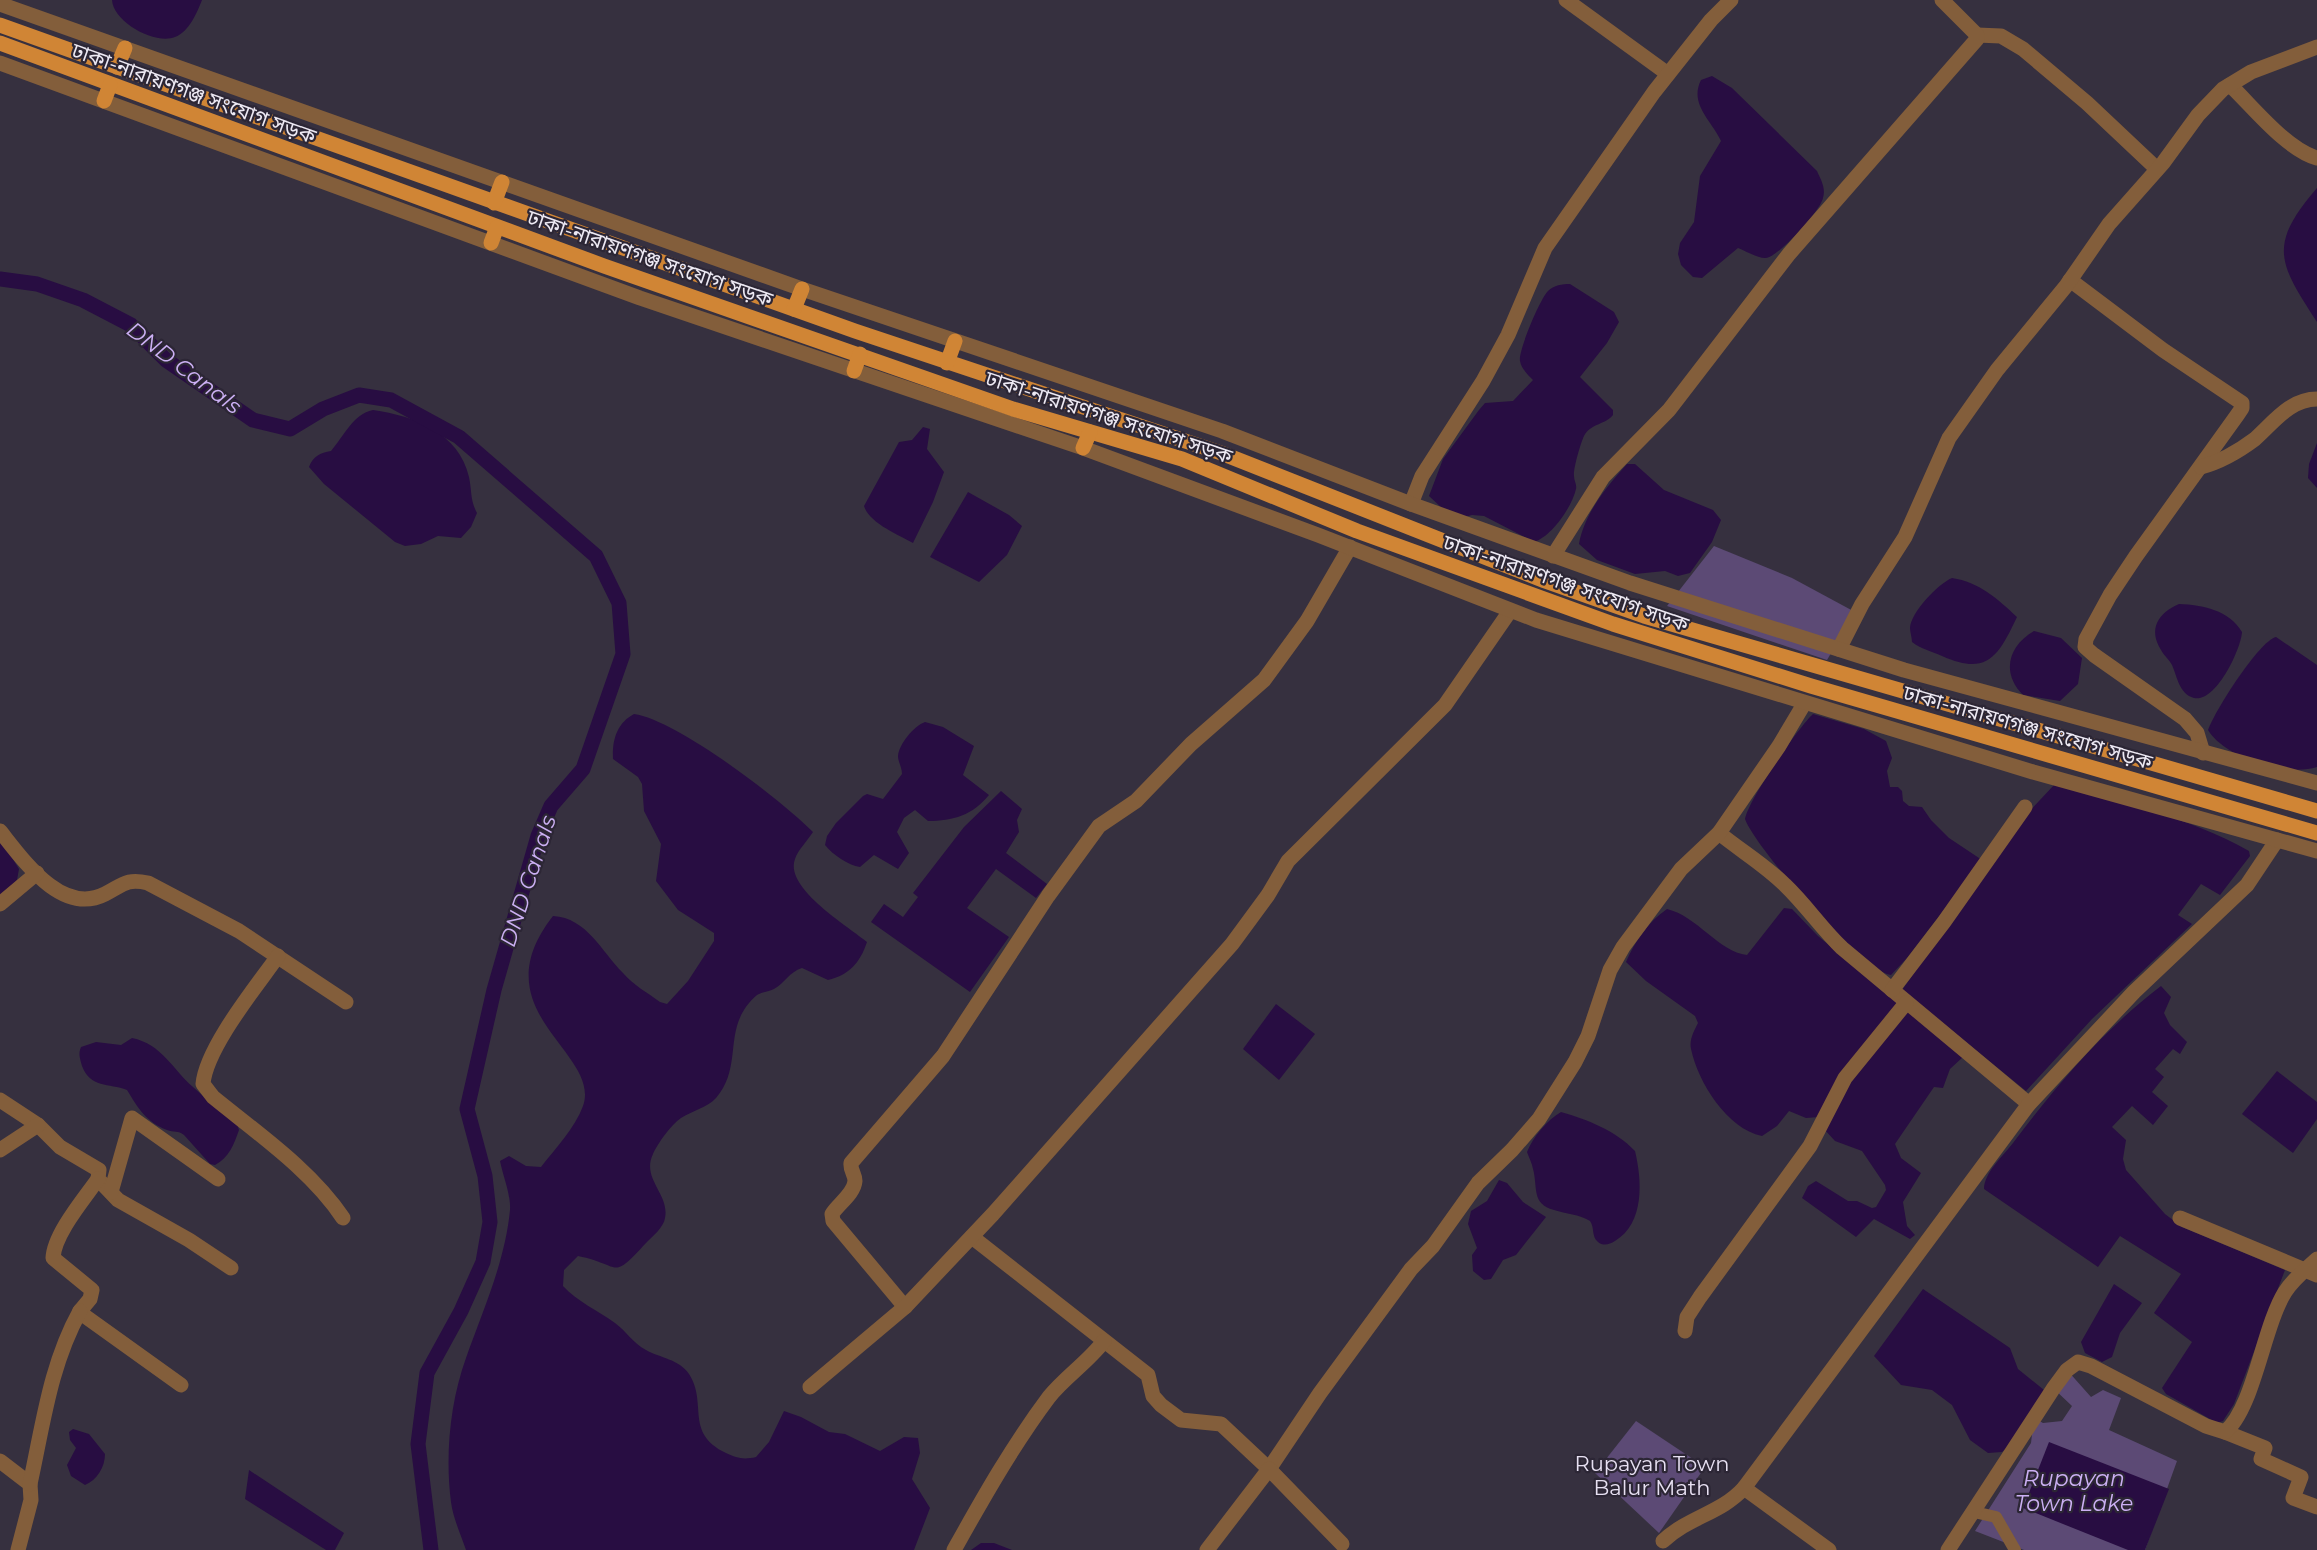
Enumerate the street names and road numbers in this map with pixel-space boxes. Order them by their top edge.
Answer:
street label: ঢাকা-নারায়ণগঞ্জ সংযোগ সড়ক [68,37,320,149]
street label: ঢাকা-নারায়ণগঞ্জ সংযোগ সড়ক [523,204,777,312]
street label: ঢাকা-নারায়ণগঞ্জ সংযোগ সড়ক [982,365,1236,469]
street label: ঢাকা-নারায়ণগঞ্জ সংযোগ সড়ক [1439,529,1693,637]
street label: ঢাকা-নারায়ণগঞ্জ সংযোগ সড়ক [1900,679,2156,775]

